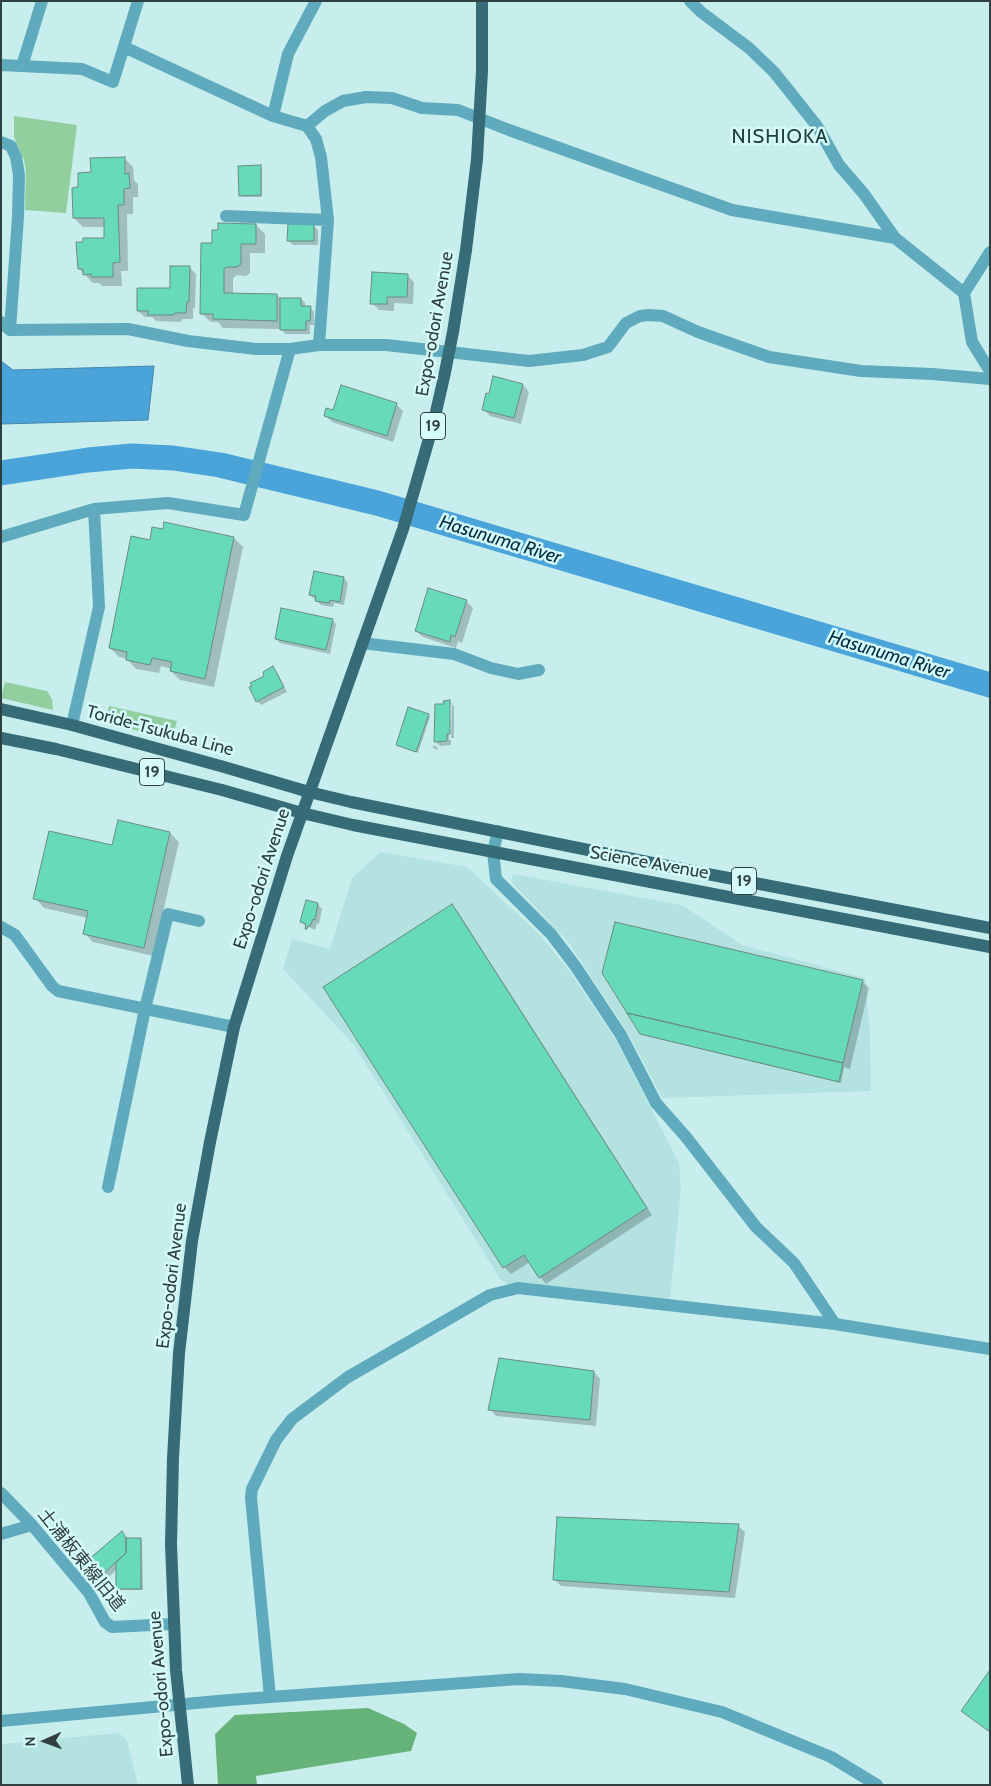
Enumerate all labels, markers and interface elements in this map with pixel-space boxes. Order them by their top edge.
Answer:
district label: NISHIOKA [730,125,830,149]
street label: Expo-odori Avenue [412,250,458,398]
road number: 19 [420,412,446,440]
water label: Hasunuma River [436,511,564,569]
water label: Hasunuma River [825,626,953,684]
street label: Toride-Tsukuba Line [84,701,236,761]
road number: 19 [140,759,164,786]
street label: Expo-odori Avenue [229,806,295,952]
street label: Science Avenue [588,842,710,884]
road number: 19 [732,868,756,894]
street label: Expo-odori Avenue [152,1202,192,1350]
street label: 土浦板東線旧道 [33,1504,129,1616]
street label: Expo-odori Avenue [144,1610,178,1758]
north arrow [20,1716,70,1766]
text: N [21,1736,39,1747]

